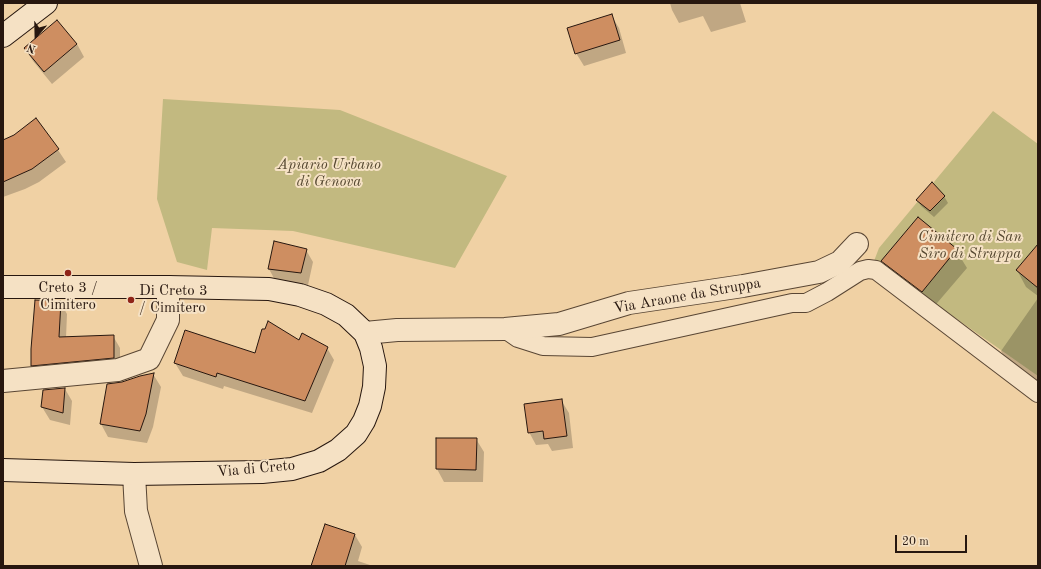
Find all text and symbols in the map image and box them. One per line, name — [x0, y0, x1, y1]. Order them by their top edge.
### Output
north arrow — [16, 16, 56, 56]
text: N — [26, 41, 38, 54]
park label: Apiario Urbano di Genova — [277, 156, 381, 191]
park label: Cimitero di San Siro di Struppa — [918, 228, 1022, 263]
marker: Creto 3 / Cimitero — [63, 268, 73, 278]
street label: Via Araone da Struppa — [612, 274, 762, 318]
place label: Creto 3 / Cimitero — [38, 279, 98, 314]
place label: Di Creto 3 / Cimitero — [139, 282, 208, 317]
marker: Di Creto 3 / Cimitero — [126, 295, 136, 305]
street label: Via di Creto — [216, 457, 296, 481]
scale bar — [897, 527, 969, 553]
text: 20 m — [902, 536, 929, 548]

